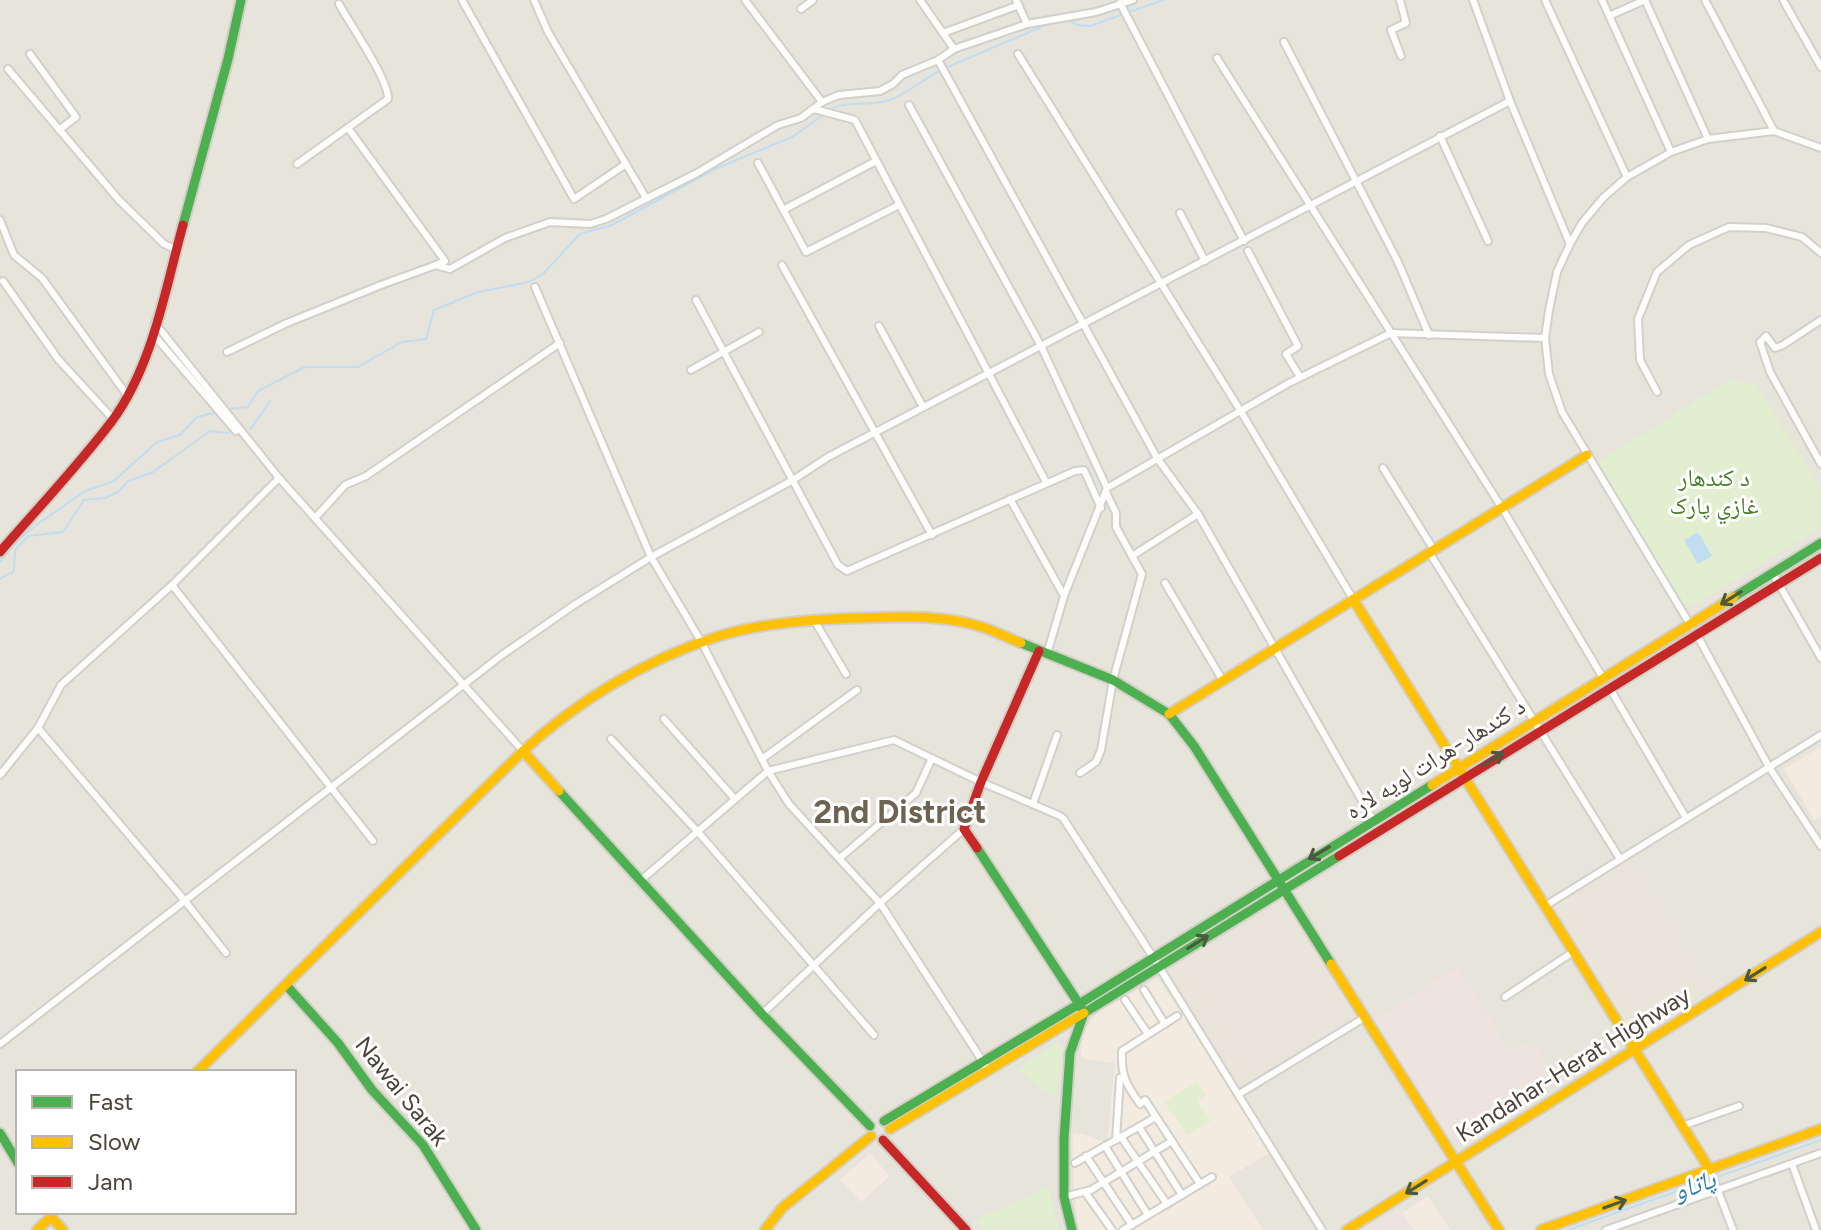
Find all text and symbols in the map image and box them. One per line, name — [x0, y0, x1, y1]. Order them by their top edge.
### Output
park label: د کندهار غازي پارک — [1669, 463, 1759, 525]
one-way arrow — [1720, 591, 1743, 607]
street label: د کندهار-هرات لويه لاره — [1340, 691, 1530, 825]
one-way arrow — [1481, 751, 1504, 767]
district label: 2nd District — [814, 793, 986, 831]
one-way arrow — [1308, 846, 1331, 862]
one-way arrow — [1186, 933, 1209, 949]
one-way arrow — [1744, 966, 1767, 982]
street label: Kandahar-Herat Highway — [1451, 980, 1696, 1148]
street label: Nawai Sarak — [349, 1031, 455, 1152]
legend — [16, 1070, 296, 1214]
text: Fast — [88, 1087, 133, 1116]
text: Slow — [88, 1127, 141, 1156]
water label: پاتاو — [1667, 1162, 1721, 1208]
text: Jam — [88, 1167, 133, 1196]
one-way arrow — [1406, 1178, 1428, 1195]
one-way arrow — [1602, 1195, 1627, 1210]

